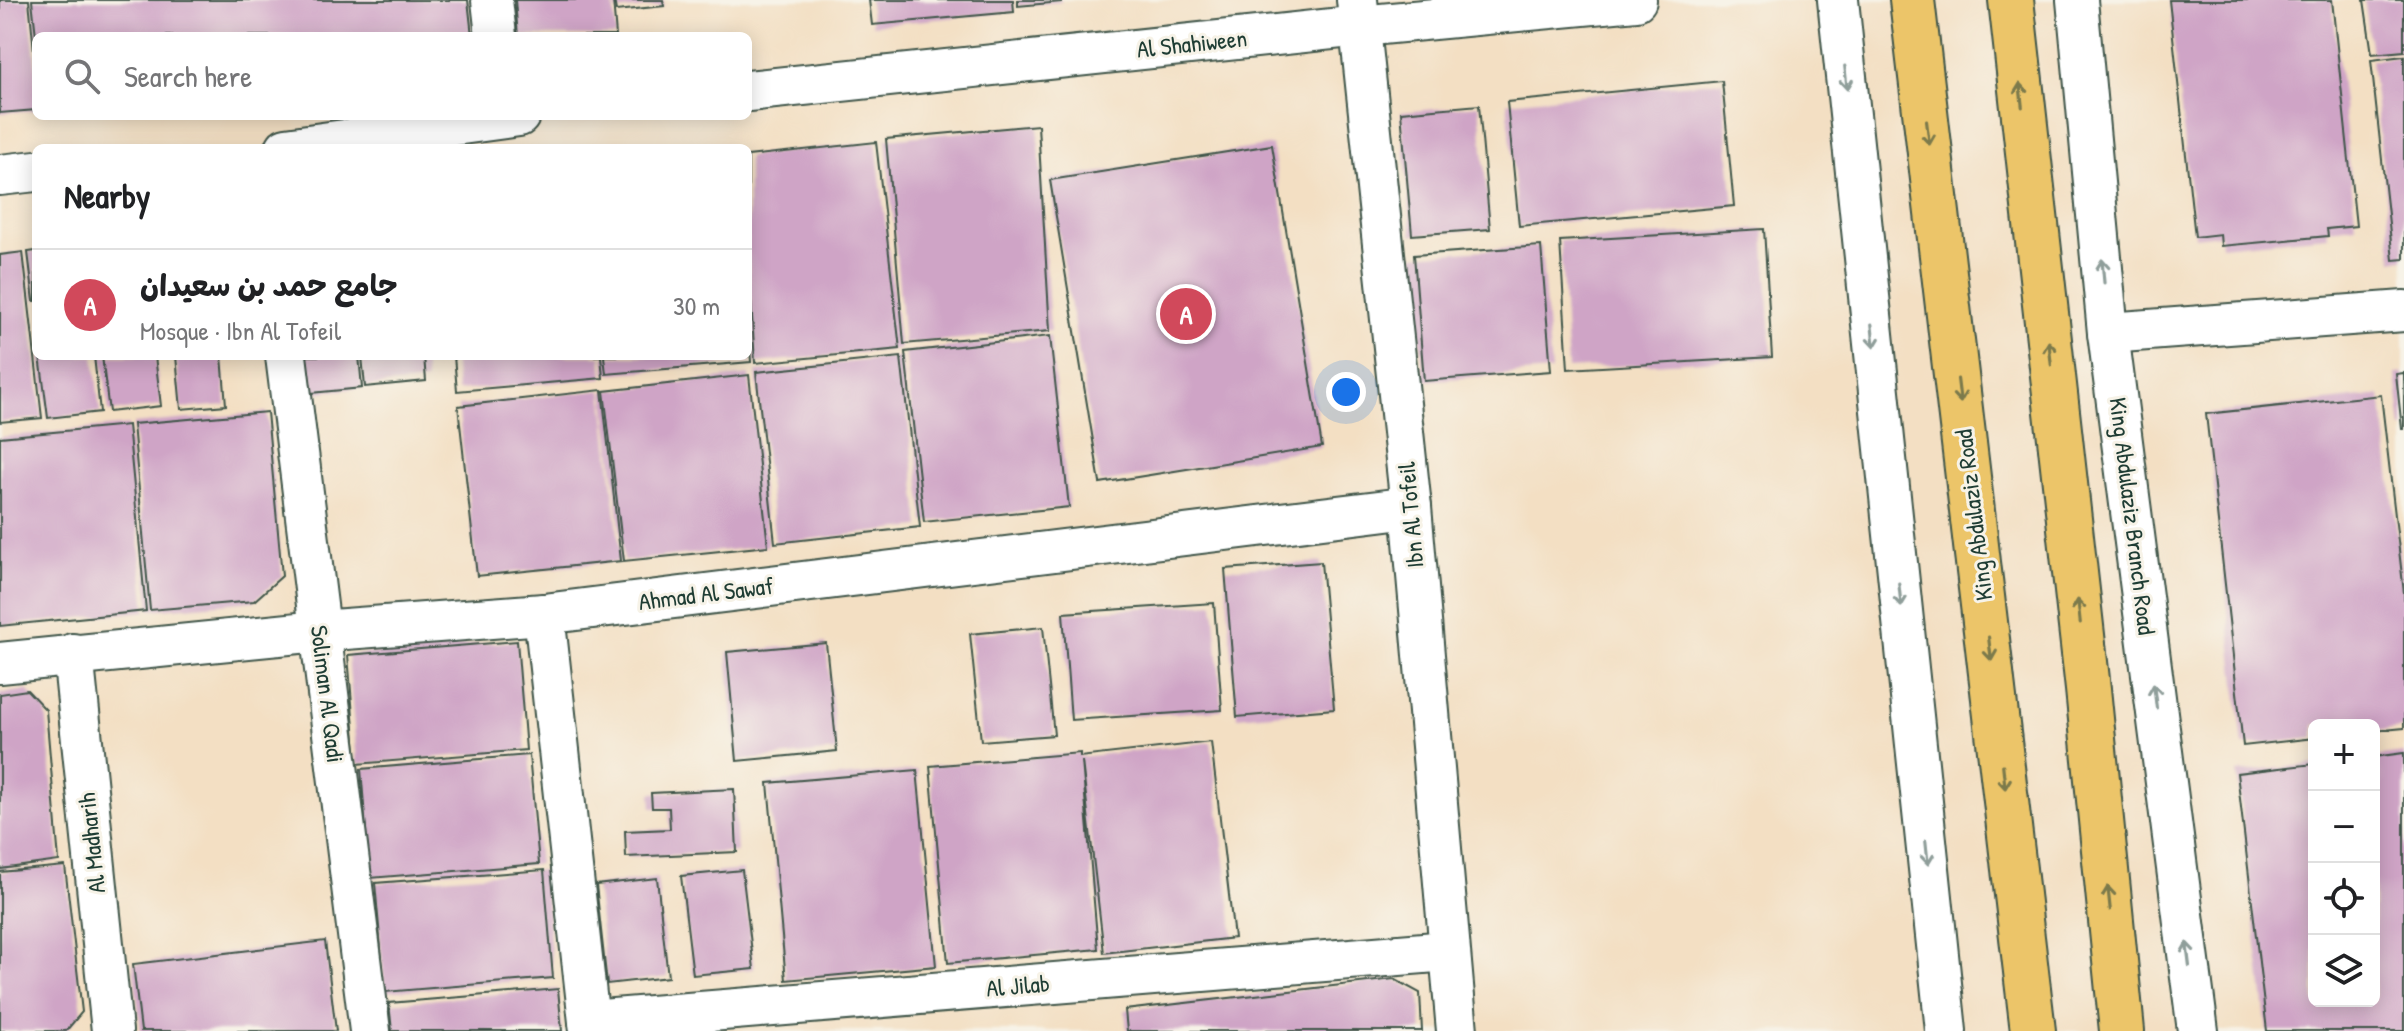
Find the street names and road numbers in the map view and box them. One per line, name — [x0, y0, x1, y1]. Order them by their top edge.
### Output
street label: Al Shahiween — [1135, 21, 1249, 65]
street label: King Abdulaziz Branch Road — [2103, 395, 2163, 636]
street label: King Abdulaziz Road — [1947, 428, 1999, 602]
street label: Ibn Al Tofeil — [1389, 460, 1431, 569]
street label: Ahmad Al Sawaf — [637, 569, 775, 617]
street label: Soliman Al Qadi — [304, 623, 352, 764]
street label: Al Madharih — [70, 791, 112, 895]
street label: Al Jilab — [985, 966, 1051, 1004]

